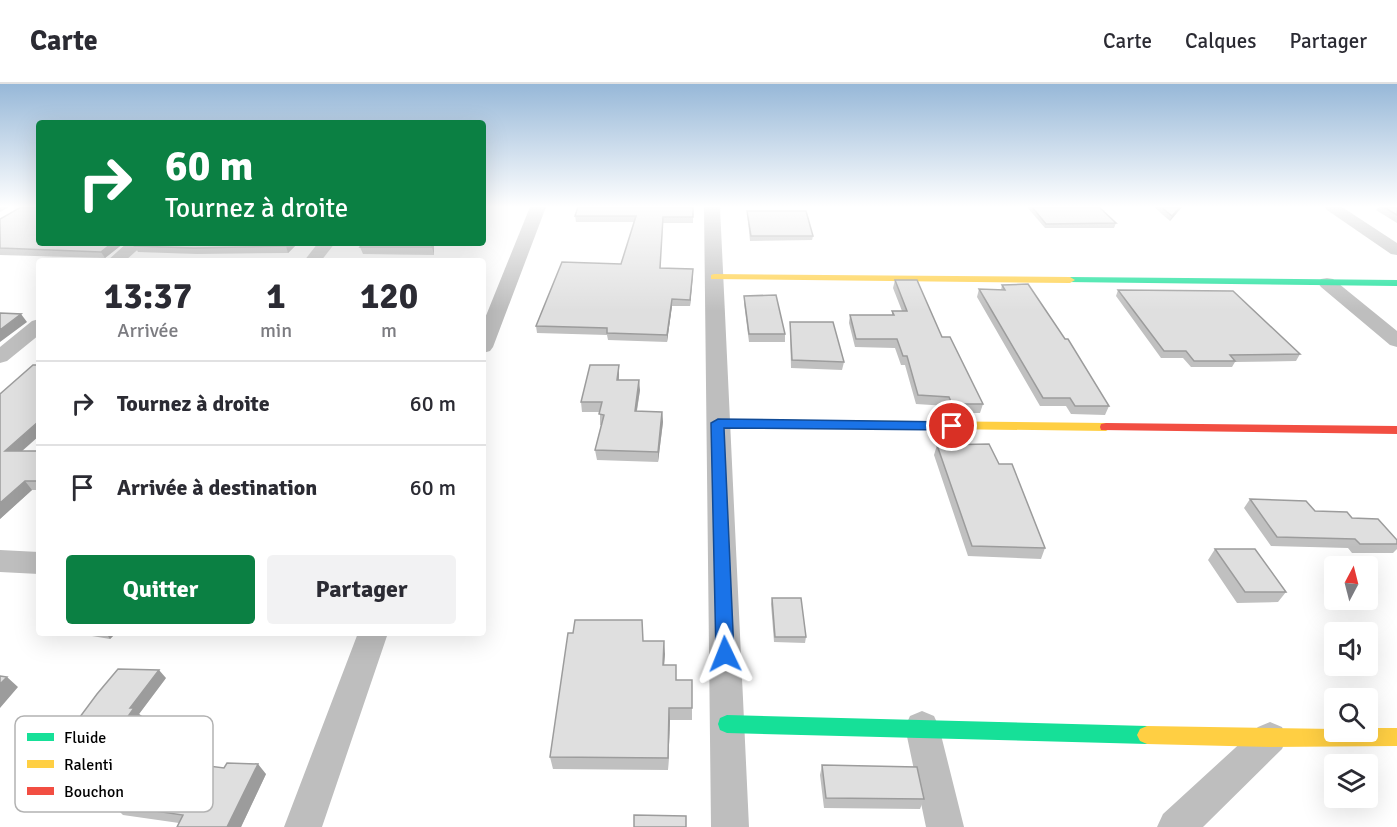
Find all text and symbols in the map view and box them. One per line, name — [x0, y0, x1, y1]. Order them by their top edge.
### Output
text: Carte — [30, 24, 98, 58]
text: Carte — [1103, 28, 1152, 54]
text: Calques — [1185, 28, 1256, 54]
text: Partager — [1289, 28, 1367, 54]
text: 60 m — [165, 141, 254, 192]
icon: right — [66, 144, 144, 222]
text: Tournez à droite — [165, 192, 348, 225]
text: 13:37 — [104, 274, 192, 319]
text: 1 — [266, 274, 286, 319]
text: 120 — [360, 274, 418, 319]
text: Arrivée — [117, 318, 179, 343]
text: min — [260, 318, 292, 343]
text: m — [381, 318, 397, 343]
icon: right — [66, 387, 99, 420]
text: Tournez à droite — [117, 390, 270, 417]
text: 60 m — [410, 390, 456, 417]
pin — [926, 400, 977, 451]
icon: arrive — [935, 409, 968, 442]
icon: arrive — [66, 471, 99, 504]
text: Arrivée à destination — [117, 474, 317, 501]
text: 60 m — [410, 474, 456, 501]
button: Quitter — [66, 555, 255, 624]
button: Partager — [267, 555, 456, 624]
north arrow — [1324, 556, 1378, 610]
map controls — [1324, 556, 1378, 808]
position arrow — [693, 622, 757, 686]
button: sound — [1324, 622, 1378, 676]
button: search — [1324, 688, 1378, 742]
legend — [15, 716, 213, 812]
text: Fluide — [64, 728, 106, 748]
button: layers — [1324, 754, 1378, 808]
text: Ralenti — [64, 755, 113, 775]
text: Bouchon — [64, 782, 124, 802]

